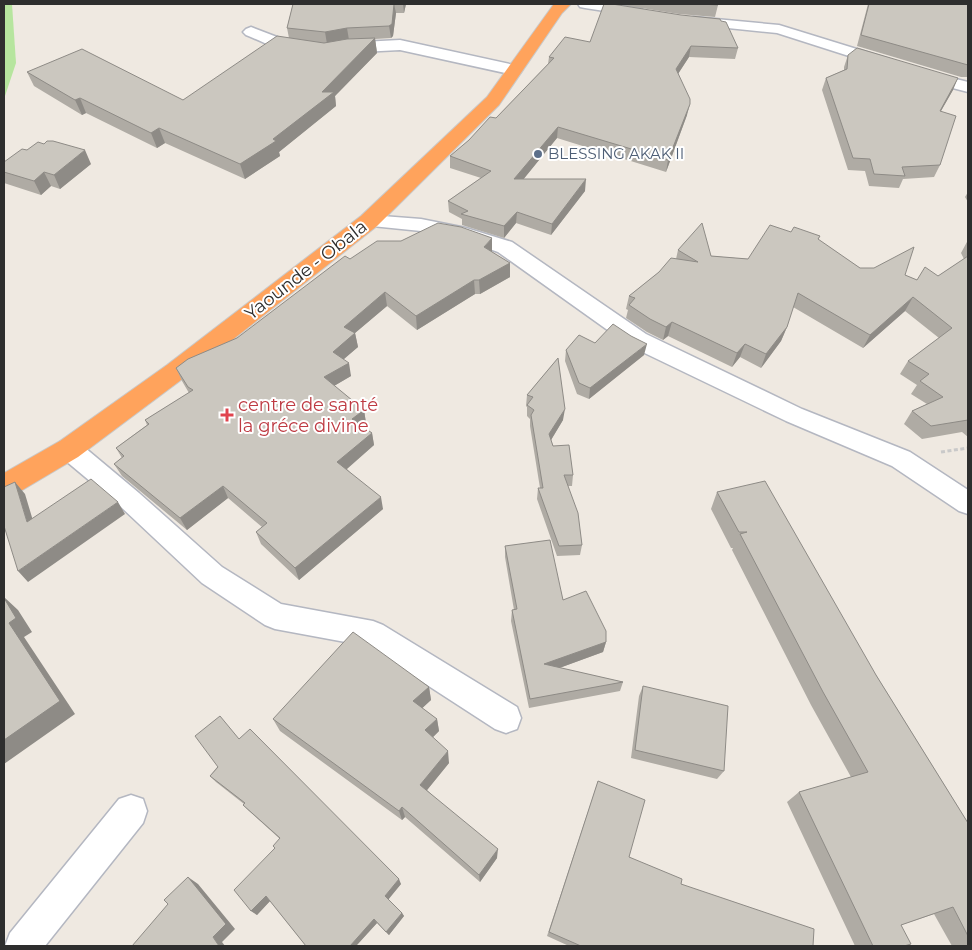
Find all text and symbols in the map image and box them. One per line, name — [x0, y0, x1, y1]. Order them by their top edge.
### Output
place label: BLESSING AKAK II — [548, 144, 684, 163]
marker: BLESSING AKAK II — [532, 148, 544, 160]
street label: Yaounde - Obala — [240, 215, 372, 325]
place label: centre de santé la gréce divine — [238, 394, 378, 437]
marker: centre de santé la gréce divine — [220, 408, 234, 422]

